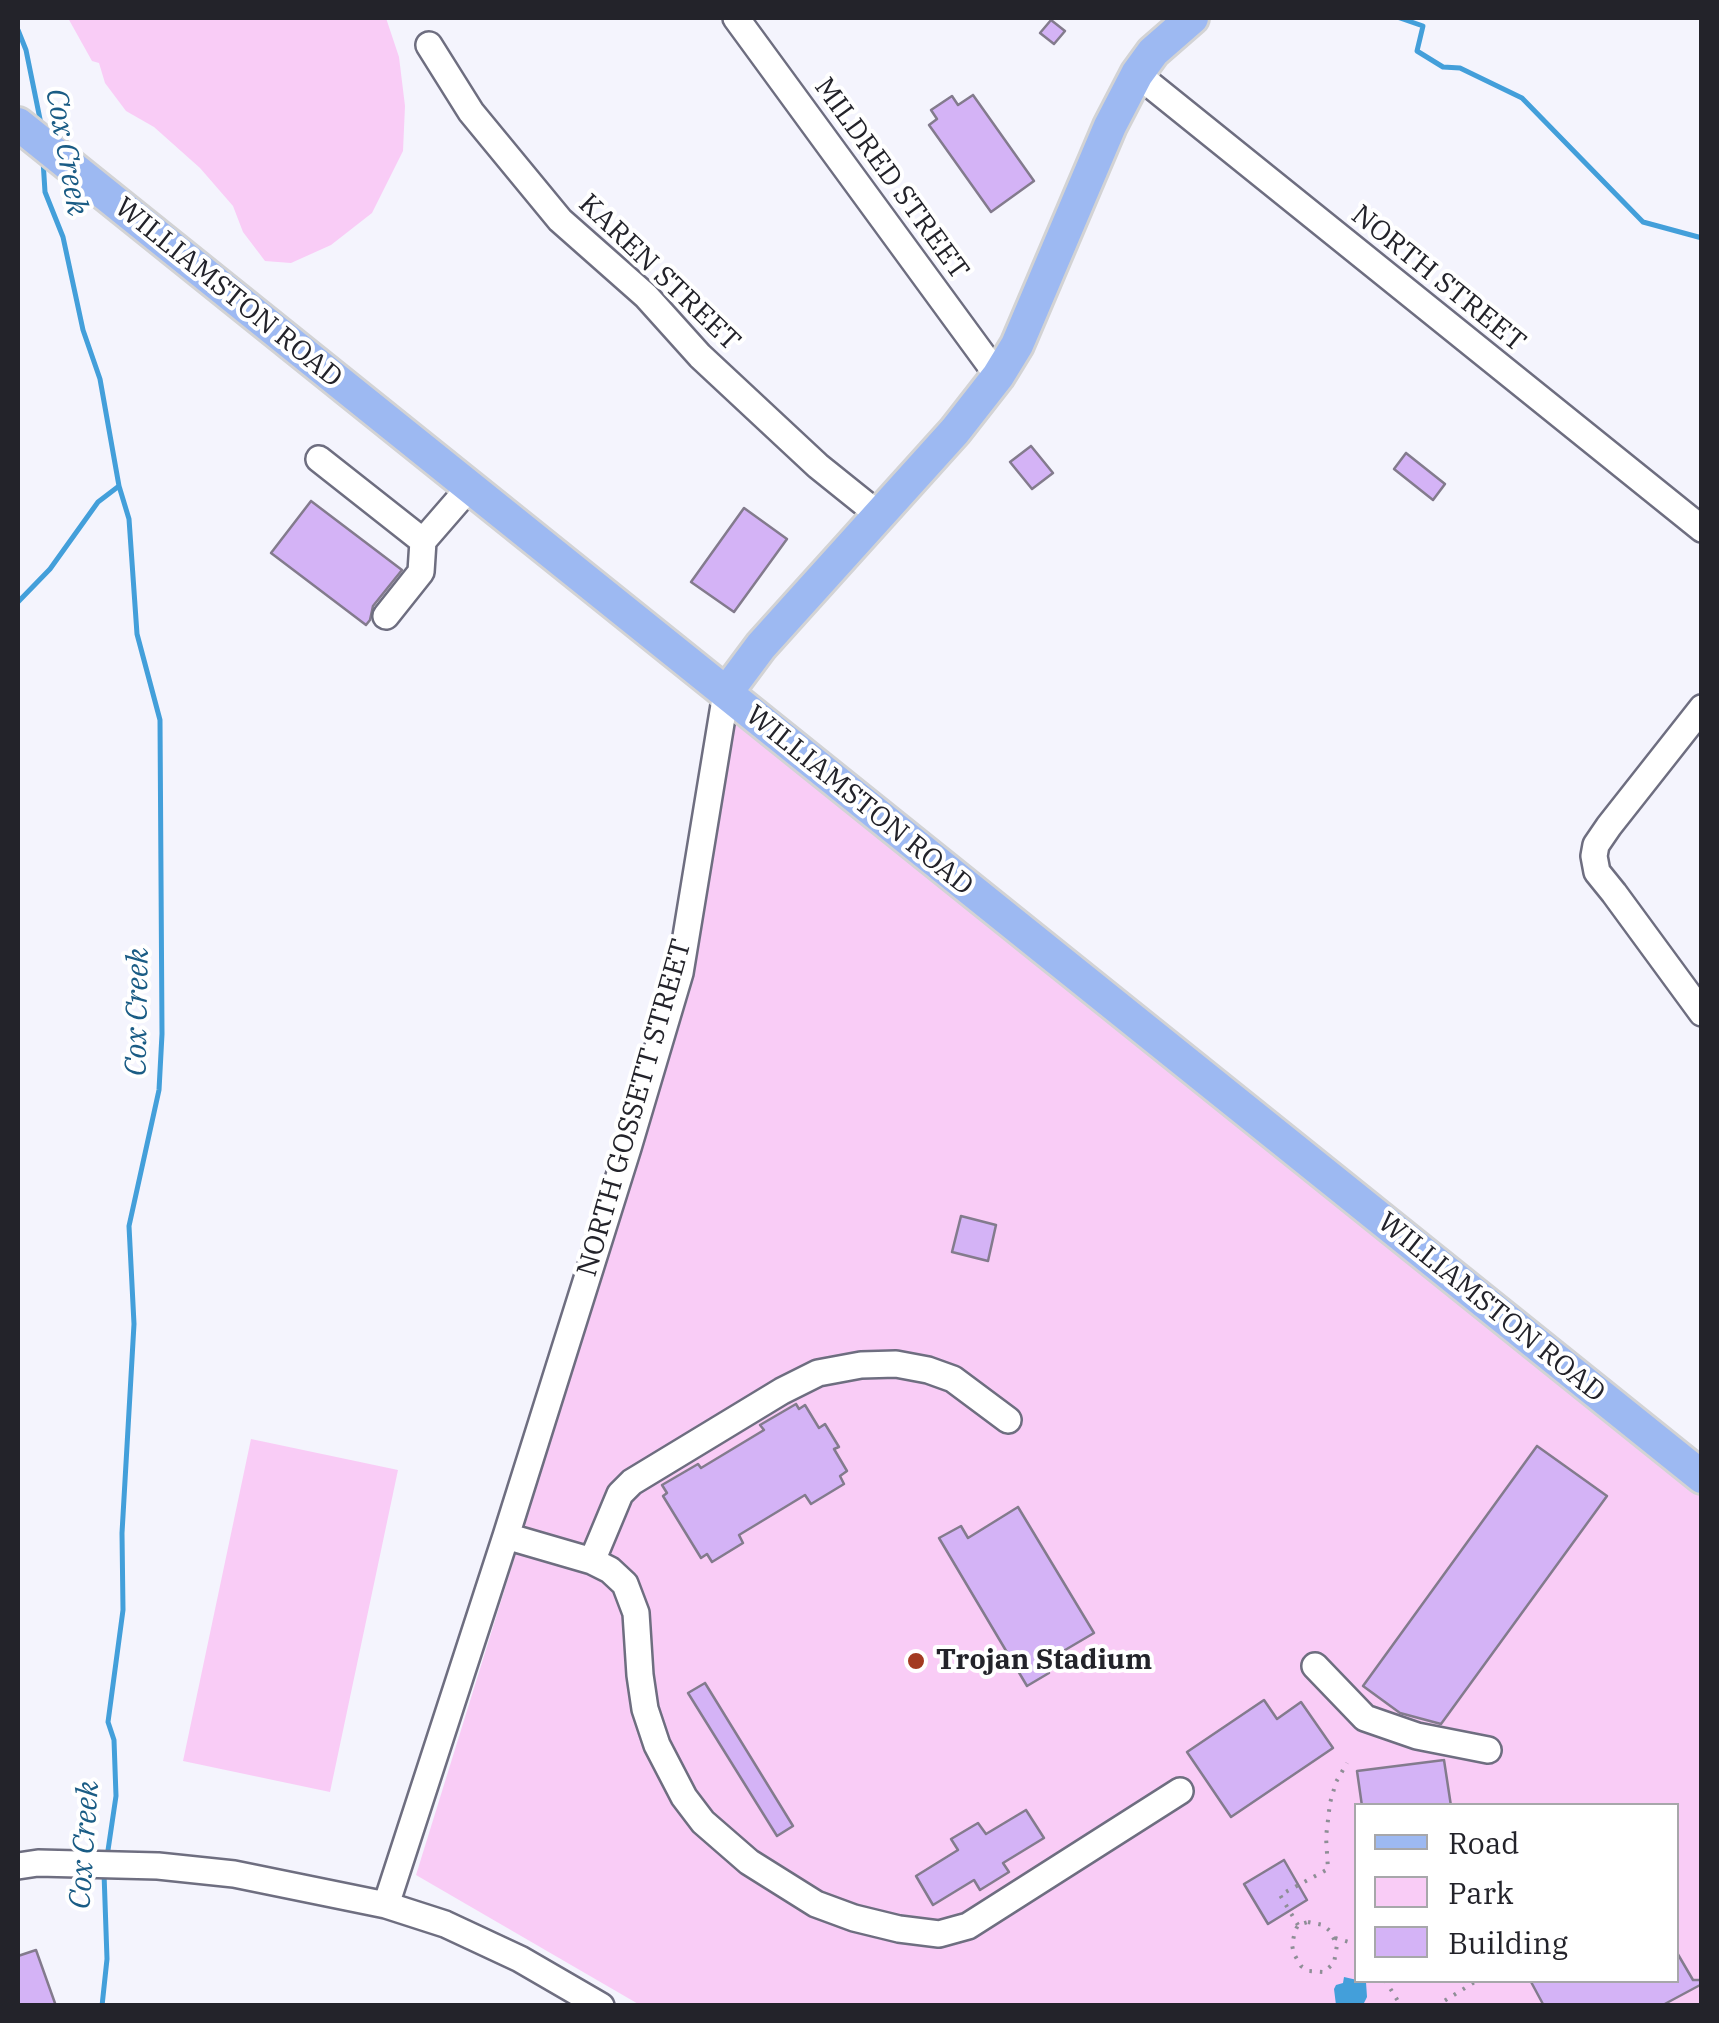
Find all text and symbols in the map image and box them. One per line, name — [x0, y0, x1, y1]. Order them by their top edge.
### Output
street label: MILDRED STREET — [807, 72, 975, 286]
water label: Cox Creek — [37, 86, 95, 218]
street label: KAREN STREET — [571, 187, 747, 359]
street label: WILLIAMSTON ROAD — [108, 191, 348, 395]
street label: NORTH STREET — [1344, 199, 1532, 359]
street label: WILLIAMSTON ROAD — [739, 699, 979, 903]
street label: NORTH GOSSETT STREET — [571, 935, 699, 1281]
water label: Cox Creek — [119, 948, 157, 1076]
street label: WILLIAMSTON ROAD — [1371, 1206, 1611, 1410]
place label: Trojan Stadium — [936, 1644, 1152, 1678]
marker: Trojan Stadium — [905, 1650, 927, 1672]
water label: Cox Creek — [63, 1780, 107, 1910]
legend — [1354, 1803, 1679, 1983]
text: Road — [1448, 1823, 1520, 1862]
text: Park — [1448, 1873, 1514, 1912]
text: Building — [1448, 1923, 1568, 1962]

